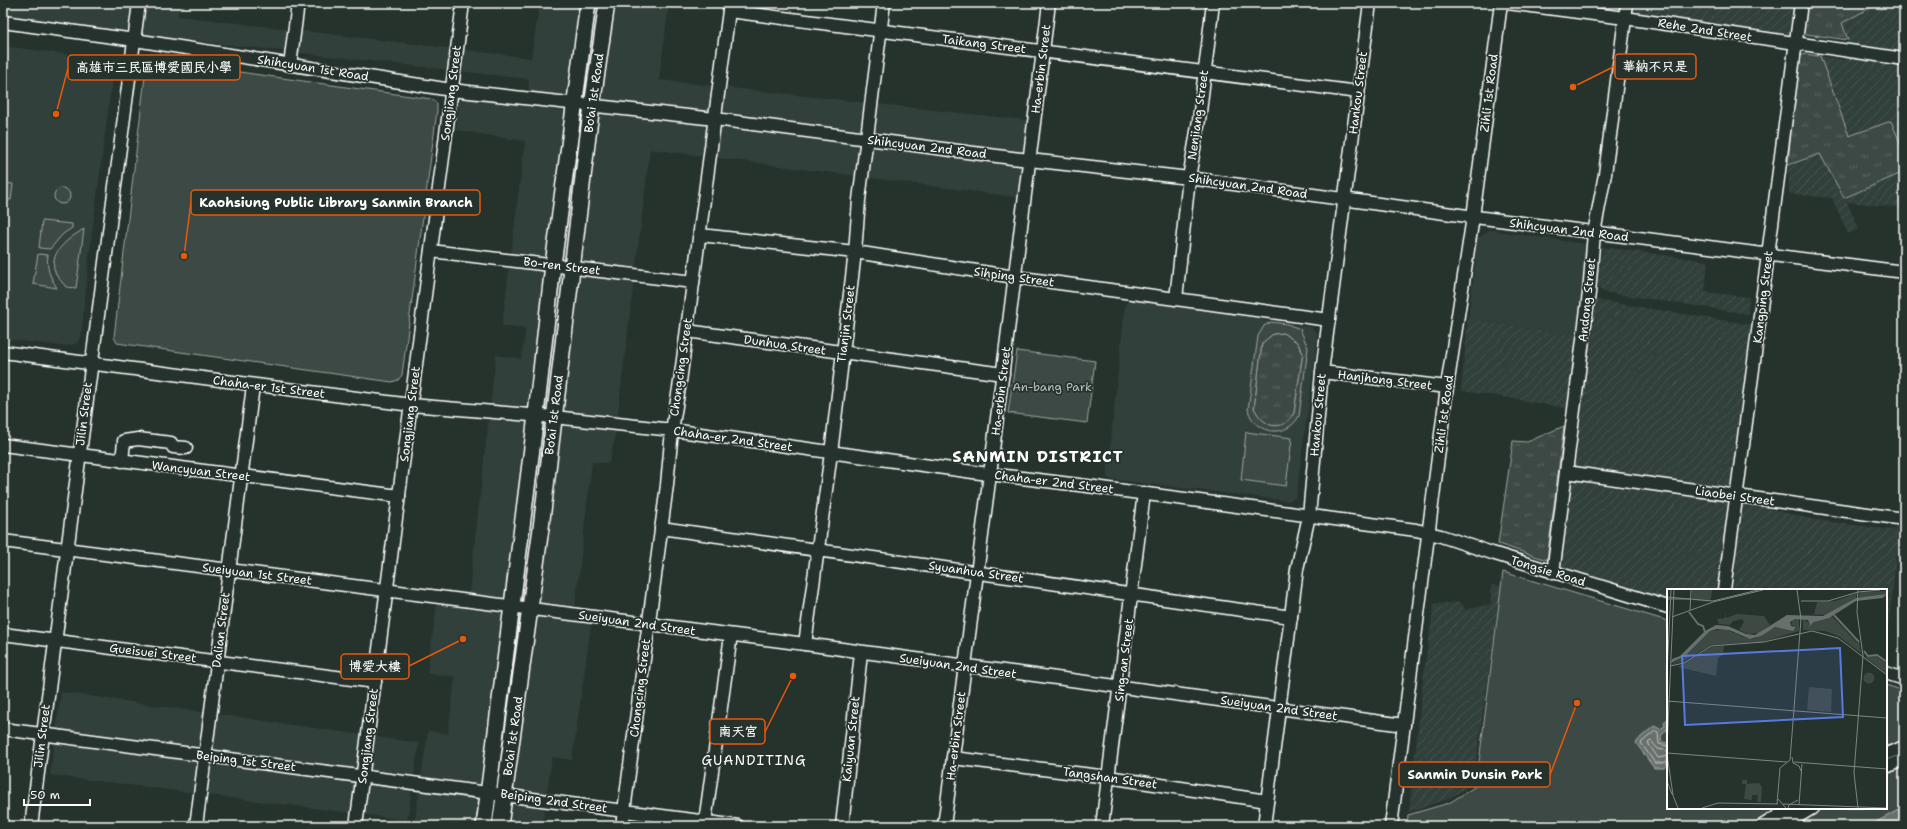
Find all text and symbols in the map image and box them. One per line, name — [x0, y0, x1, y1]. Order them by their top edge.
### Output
street label: Rehe 2nd Street — [1657, 15, 1753, 45]
street label: Ha-erbin Street — [1028, 24, 1054, 114]
street label: Taikang Street — [941, 31, 1027, 57]
street label: Songjiang Street — [437, 44, 465, 142]
street label: Shihcyuan 1st Road — [256, 51, 370, 85]
street label: Hankou Street — [1345, 51, 1371, 135]
street label: Bo'ai 1st Road — [581, 52, 608, 134]
street label: Zihli 1st Road — [1476, 53, 1502, 133]
callout: 華納不只是 — [1615, 54, 1696, 79]
callout: 高雄市三民區博愛國民小學 — [68, 55, 240, 80]
text: 華納不只是 — [1622, 58, 1688, 75]
text: 高雄市三民區博愛國民小學 — [76, 59, 232, 76]
street label: Nenjiang Street — [1184, 69, 1212, 161]
street label: Shihcyuan 2nd Road — [867, 132, 988, 162]
street label: Shihcyuan 2nd Road — [1188, 170, 1309, 202]
callout: Kaohsiung Public Library Sanmin Branch — [191, 190, 480, 215]
text: Kaohsiung Public Library Sanmin Branch — [199, 194, 473, 211]
street label: Shihcyuan 2nd Road — [1509, 215, 1630, 245]
street label: Kangping Street — [1749, 250, 1777, 344]
street label: Bo-ren Street — [523, 253, 601, 279]
street label: Andong Street — [1575, 257, 1599, 343]
street label: Sihping Street — [973, 263, 1055, 291]
street label: Tianjin Street — [833, 284, 859, 364]
street label: Chongcing Street — [666, 317, 696, 417]
street label: Dunhua Street — [743, 331, 827, 359]
street label: Ha-erbin Street — [988, 346, 1014, 436]
street label: Songjiang Street — [396, 365, 424, 463]
street label: Hanjhong Street — [1337, 366, 1433, 394]
street label: Chaha-er 1st Street — [212, 372, 326, 402]
street label: Hankou Street — [1306, 373, 1330, 457]
street label: Bo'ai 1st Road — [541, 374, 567, 456]
street label: Zihli 1st Road — [1431, 374, 1457, 454]
park label: An-bang Park — [1012, 379, 1092, 395]
street label: Jilin Street — [72, 381, 96, 447]
street label: Chaha-er 2nd Street — [672, 423, 794, 455]
district label: SANMIN DISTRICT — [952, 446, 1124, 467]
street label: Wancyuan Street — [151, 457, 251, 485]
street label: Chaha-er 2nd Street — [993, 467, 1115, 497]
street label: Liaobei Street — [1694, 482, 1776, 510]
street label: Tongsie Road — [1509, 552, 1588, 590]
street label: Syuanhua Street — [927, 557, 1025, 587]
street label: Sueiyuan 1st Street — [201, 559, 313, 589]
inset map — [1667, 589, 1887, 809]
street label: Dalian Street — [208, 591, 234, 669]
street label: Sueiyuan 2nd Street — [577, 607, 697, 639]
street label: Sing-an Street — [1111, 618, 1137, 702]
street label: Chongcing Street — [626, 638, 654, 738]
street label: Gueisuei Street — [109, 640, 197, 666]
street label: Sueiyuan 2nd Street — [898, 650, 1018, 682]
callout: 博愛大樓 — [341, 654, 409, 679]
text: 博愛大樓 — [349, 658, 401, 675]
street label: Songjiang Street — [354, 687, 382, 785]
street label: Ha-erbin Street — [943, 691, 969, 781]
street label: Sueiyuan 2nd Street — [1219, 692, 1339, 724]
street label: Bo'ai 1st Road — [500, 695, 527, 777]
street label: Kaiyuan Street — [839, 695, 863, 783]
street label: Jilin Street — [30, 703, 54, 769]
callout: 南天宮 — [710, 719, 765, 744]
text: 南天宮 — [718, 723, 758, 740]
street label: Beiping 1st Street — [195, 747, 297, 775]
district label: GUANDITING — [701, 751, 807, 769]
callout: Sanmin Dunsin Park — [1399, 762, 1550, 787]
street label: Tangshan Street — [1062, 763, 1158, 793]
text: Sanmin Dunsin Park — [1408, 766, 1542, 783]
scale bar — [24, 781, 90, 807]
street label: Beiping 2nd Street — [500, 786, 608, 816]
text: 50 m — [30, 787, 60, 803]

